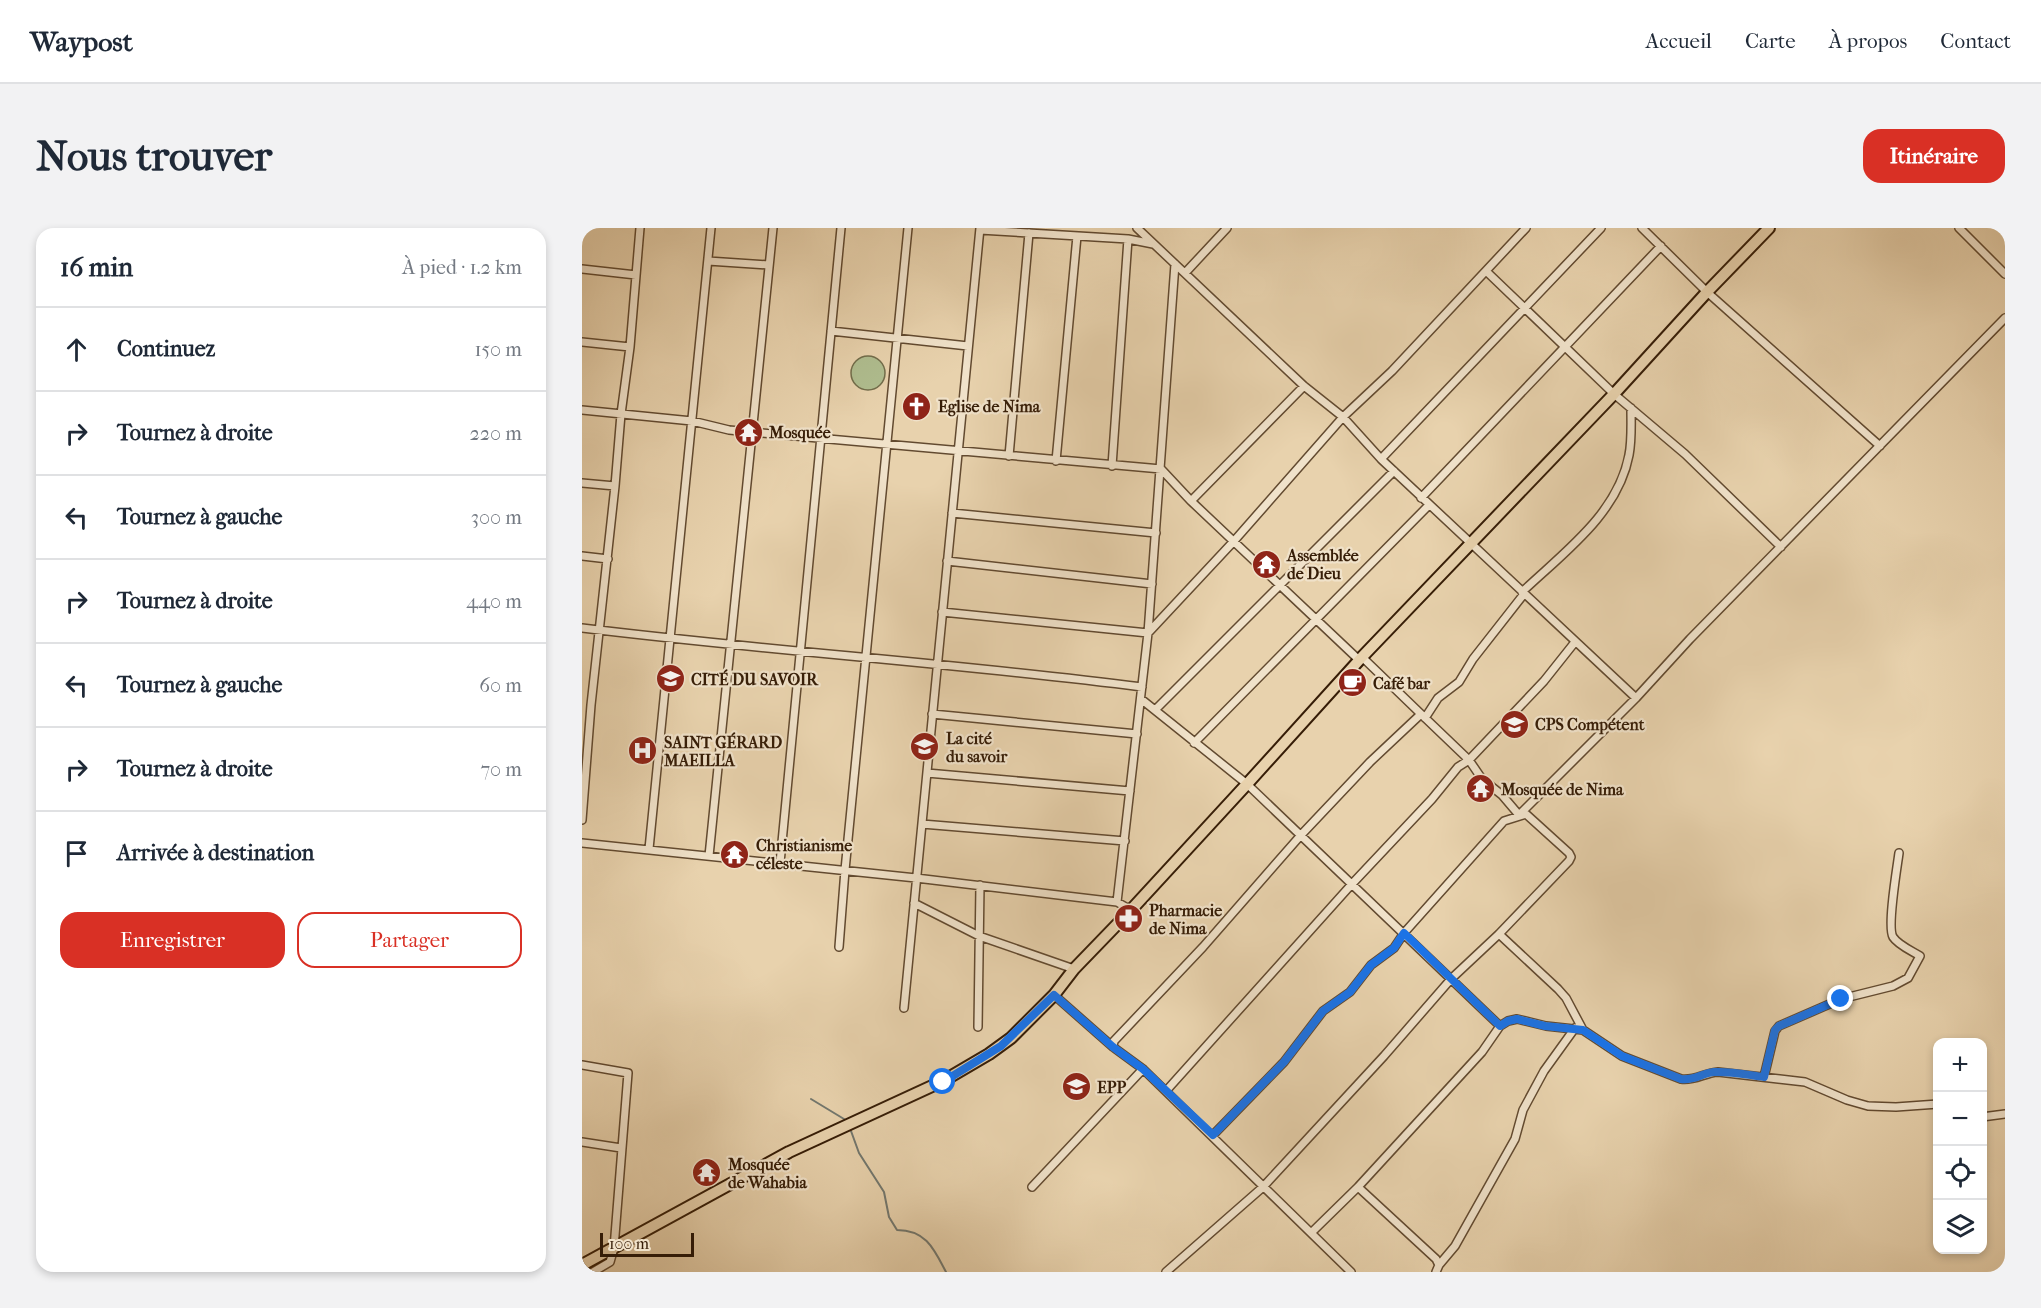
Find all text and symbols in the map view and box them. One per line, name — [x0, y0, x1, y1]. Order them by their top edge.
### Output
text: Waypost — [30, 25, 133, 58]
text: Accueil — [1646, 29, 1712, 53]
text: Carte — [1745, 29, 1796, 53]
text: À propos — [1829, 29, 1907, 53]
text: Contact — [1940, 29, 2011, 53]
button: Itinéraire — [1863, 129, 2005, 183]
text: Nous trouver — [36, 132, 272, 181]
text: 16 min — [60, 252, 133, 283]
text: À pied · 1.2 km — [402, 256, 522, 279]
icon: ahead — [60, 333, 93, 366]
text: Continuez — [117, 336, 215, 362]
text: 150 m — [474, 338, 522, 361]
church icon: Eglise de Nima — [901, 390, 933, 422]
place label: Eglise de Nima — [938, 397, 1041, 417]
temple icon: Mosquée — [732, 416, 764, 448]
icon: right — [60, 417, 93, 450]
text: Tournez à droite — [117, 420, 273, 446]
text: 220 m — [469, 422, 522, 445]
place label: Mosquée — [768, 423, 831, 443]
icon: left — [60, 501, 93, 534]
text: Tournez à gauche — [117, 504, 282, 530]
text: 300 m — [471, 506, 522, 529]
place label: Assemblée de Dieu — [1286, 546, 1359, 583]
temple icon: Assemblée de Dieu — [1250, 548, 1282, 580]
icon: right — [60, 585, 93, 618]
text: Tournez à droite — [117, 588, 273, 614]
text: 440 m — [466, 590, 522, 613]
school or university icon: CITÉ DU SAVOIR — [654, 663, 686, 695]
cafe icon: Café bar — [1336, 667, 1368, 699]
icon: left — [60, 669, 93, 702]
place label: CITÉ DU SAVOIR — [691, 669, 819, 689]
text: Tournez à gauche — [117, 672, 282, 698]
text: 60 m — [479, 674, 522, 697]
place label: Café bar — [1373, 674, 1431, 693]
school or university icon: CPS Compétent — [1498, 708, 1530, 740]
place label: CPS Compétent — [1535, 715, 1645, 735]
place label: La cité du savoir — [946, 729, 1009, 766]
school or university icon: La cité du savoir — [909, 731, 941, 763]
place label: SAINT GÉRARD MAEILLA — [663, 732, 782, 770]
hospital icon: SAINT GÉRARD MAEILLA — [627, 735, 659, 767]
icon: right — [60, 753, 93, 786]
text: Tournez à droite — [117, 756, 273, 782]
text: 70 m — [480, 758, 522, 781]
temple icon: Mosquée de Nima — [1464, 773, 1496, 805]
place label: Mosquée de Nima — [1500, 780, 1624, 800]
place label: Christianisme céleste — [756, 836, 852, 873]
icon: arrive — [60, 837, 93, 870]
temple icon: Christianisme céleste — [719, 838, 751, 870]
text: Arrivée à destination — [117, 840, 314, 866]
place label: Pharmacie de Nima — [1149, 901, 1222, 938]
pharmacy icon: Pharmacie de Nima — [1112, 903, 1144, 935]
button: Enregistrer — [60, 912, 285, 968]
button: Partager — [297, 912, 522, 968]
route end — [1827, 985, 1853, 1011]
map controls — [1933, 1038, 1987, 1254]
button: + — [1933, 1038, 1987, 1092]
route start — [929, 1068, 955, 1094]
school or university icon: EPP — [1060, 1071, 1092, 1103]
place label: EPP — [1097, 1078, 1126, 1097]
button: − — [1933, 1092, 1987, 1146]
button: locate — [1933, 1146, 1987, 1200]
place label: Mosquée de Wahabia — [727, 1155, 807, 1192]
temple icon: Mosquée de Wahabia — [691, 1157, 723, 1189]
button: layers — [1933, 1200, 1987, 1254]
scale bar — [600, 1230, 694, 1258]
text: 100 m — [609, 1234, 649, 1253]

